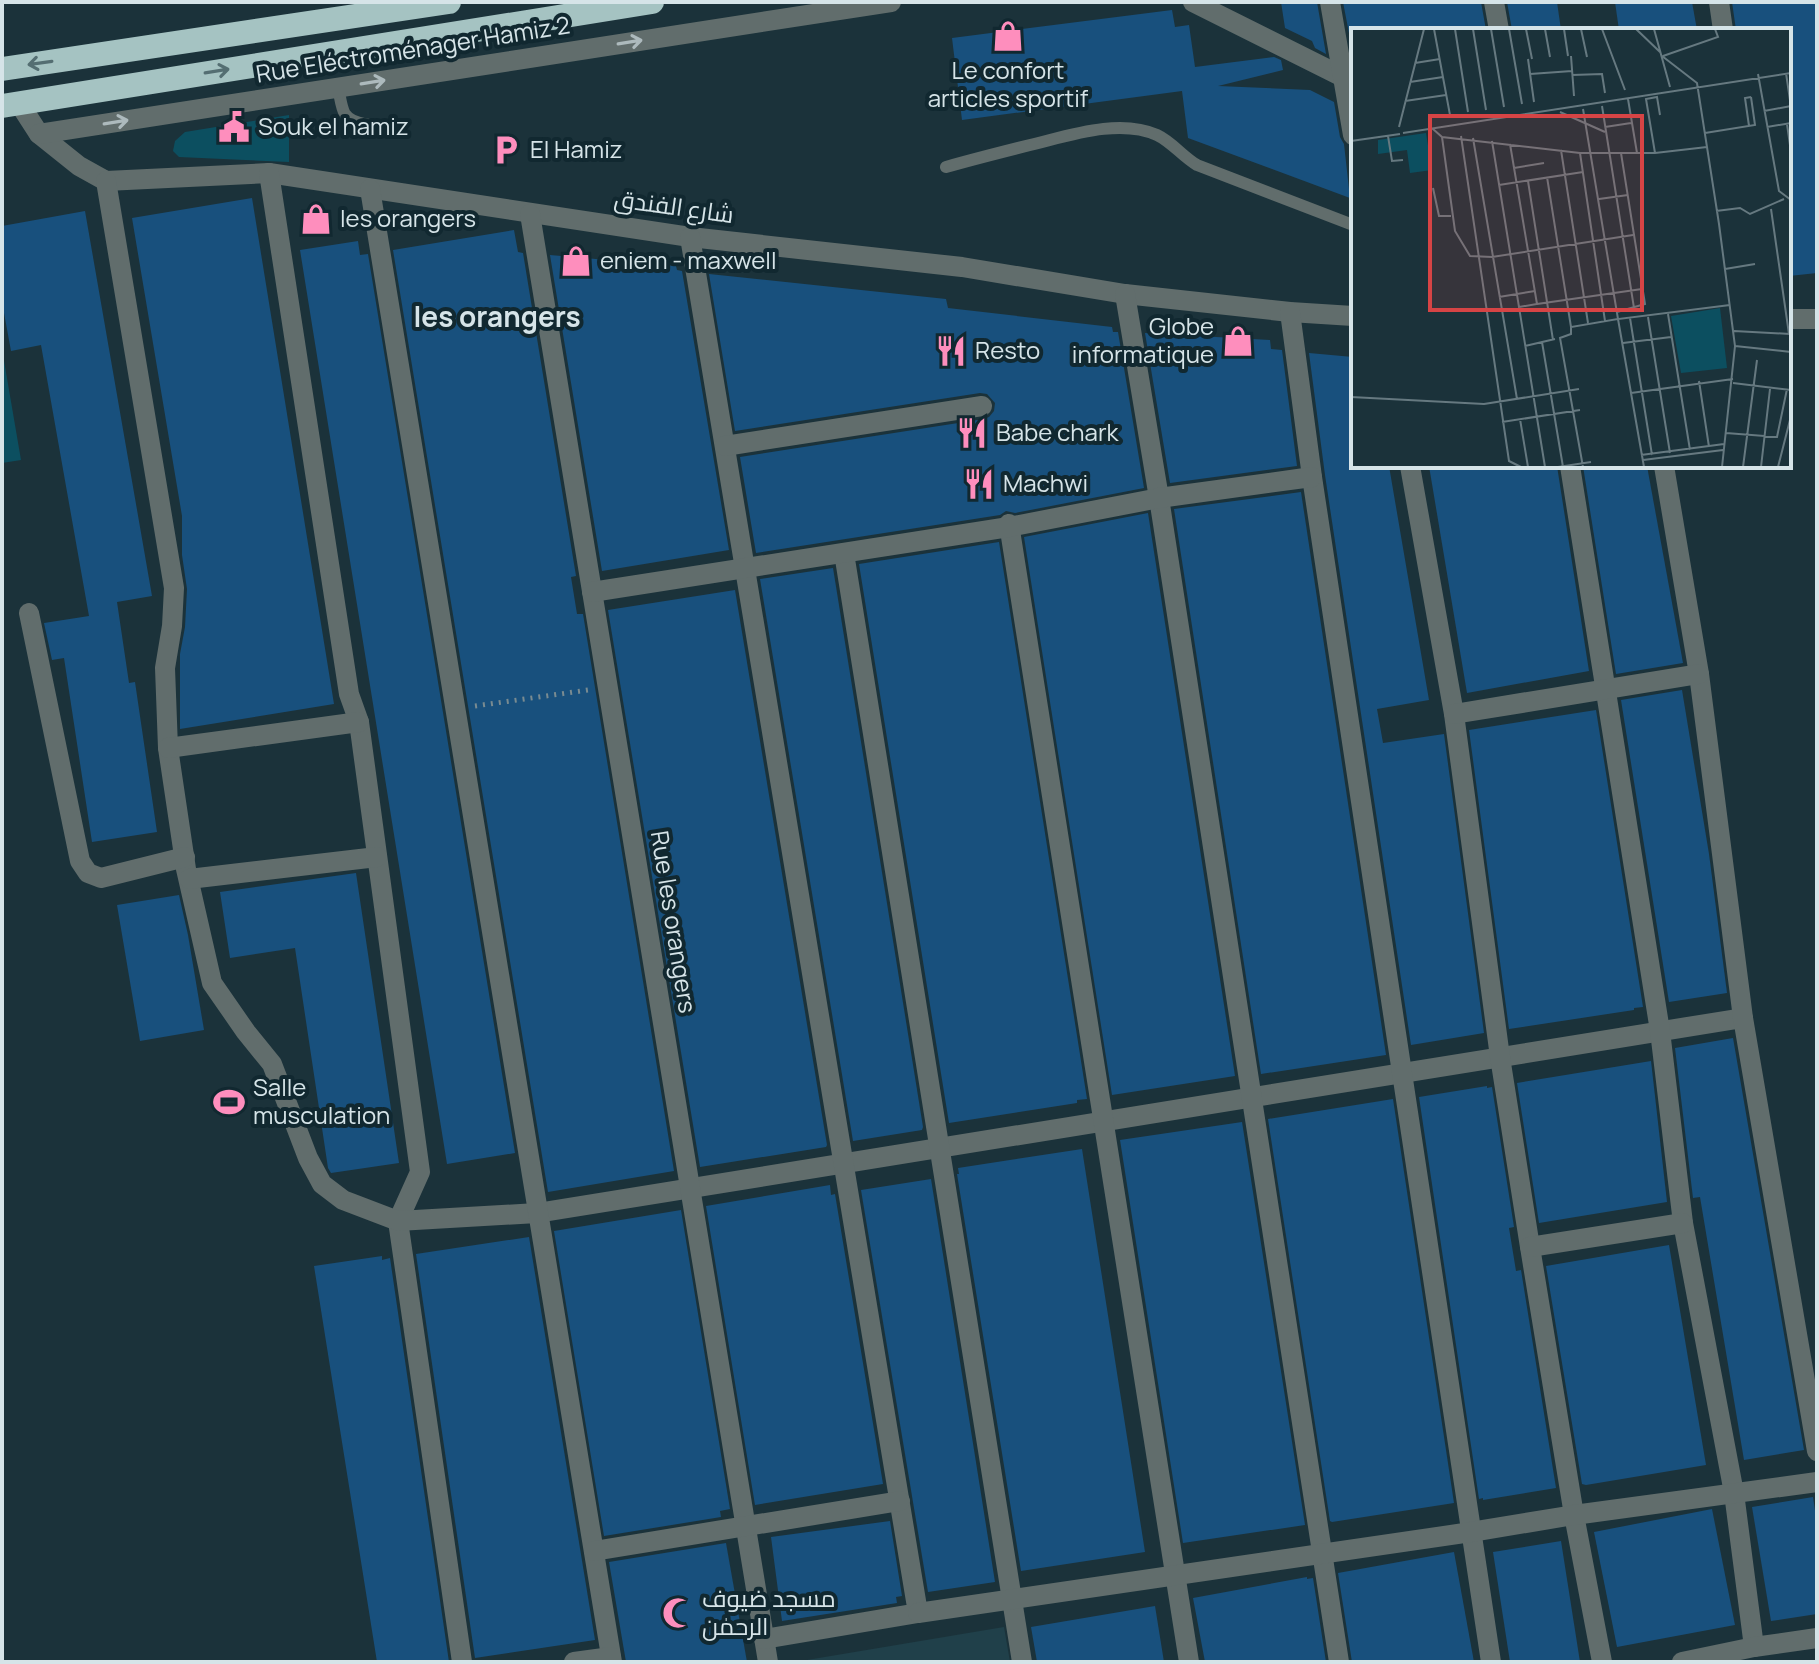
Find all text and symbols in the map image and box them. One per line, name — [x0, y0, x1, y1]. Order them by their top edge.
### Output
street label: Rue Eléctroménager Hamiz 2 — [254, 7, 572, 90]
shop icon: Le confort articles sportif — [991, 19, 1025, 53]
inset map — [1351, 28, 1791, 468]
one-way arrow — [617, 34, 642, 49]
place label: Le confort articles sportif — [928, 53, 1089, 114]
one-way arrow — [28, 56, 53, 71]
one-way arrow — [204, 63, 229, 78]
one-way arrow — [360, 74, 385, 89]
place label: Souk el hamiz — [258, 109, 409, 142]
public building icon: Souk el hamiz — [217, 110, 251, 144]
one-way arrow — [103, 114, 128, 129]
place label: El Hamiz — [530, 132, 623, 165]
parking icon: El Hamiz — [489, 133, 523, 167]
street label: شارع الفندق — [612, 181, 736, 231]
place label: les orangers — [340, 201, 476, 234]
shop icon: les orangers — [299, 202, 333, 236]
place label: eniem - maxwell — [600, 243, 777, 276]
shop icon: eniem - maxwell — [559, 244, 593, 278]
district label: les orangers — [413, 297, 581, 335]
place label: Globe informatique — [1072, 309, 1214, 370]
shop icon: Globe informatique — [1221, 324, 1255, 358]
place label: Resto — [975, 333, 1040, 366]
restaurant icon: Resto — [934, 334, 968, 368]
place label: Babe chark — [996, 415, 1120, 448]
restaurant icon: Babe chark — [955, 416, 989, 450]
place label: Machwi — [1003, 466, 1088, 499]
restaurant icon: Machwi — [962, 467, 996, 501]
street label: Rue les orangers — [644, 828, 705, 1015]
place label: Salle musculation — [253, 1070, 390, 1131]
sports icon: Salle musculation — [212, 1085, 246, 1119]
place label: مسجد ضيوف الرحمٰن — [702, 1581, 836, 1642]
mosque icon: مسجد ضيوف الرحمٰن — [661, 1596, 695, 1630]

